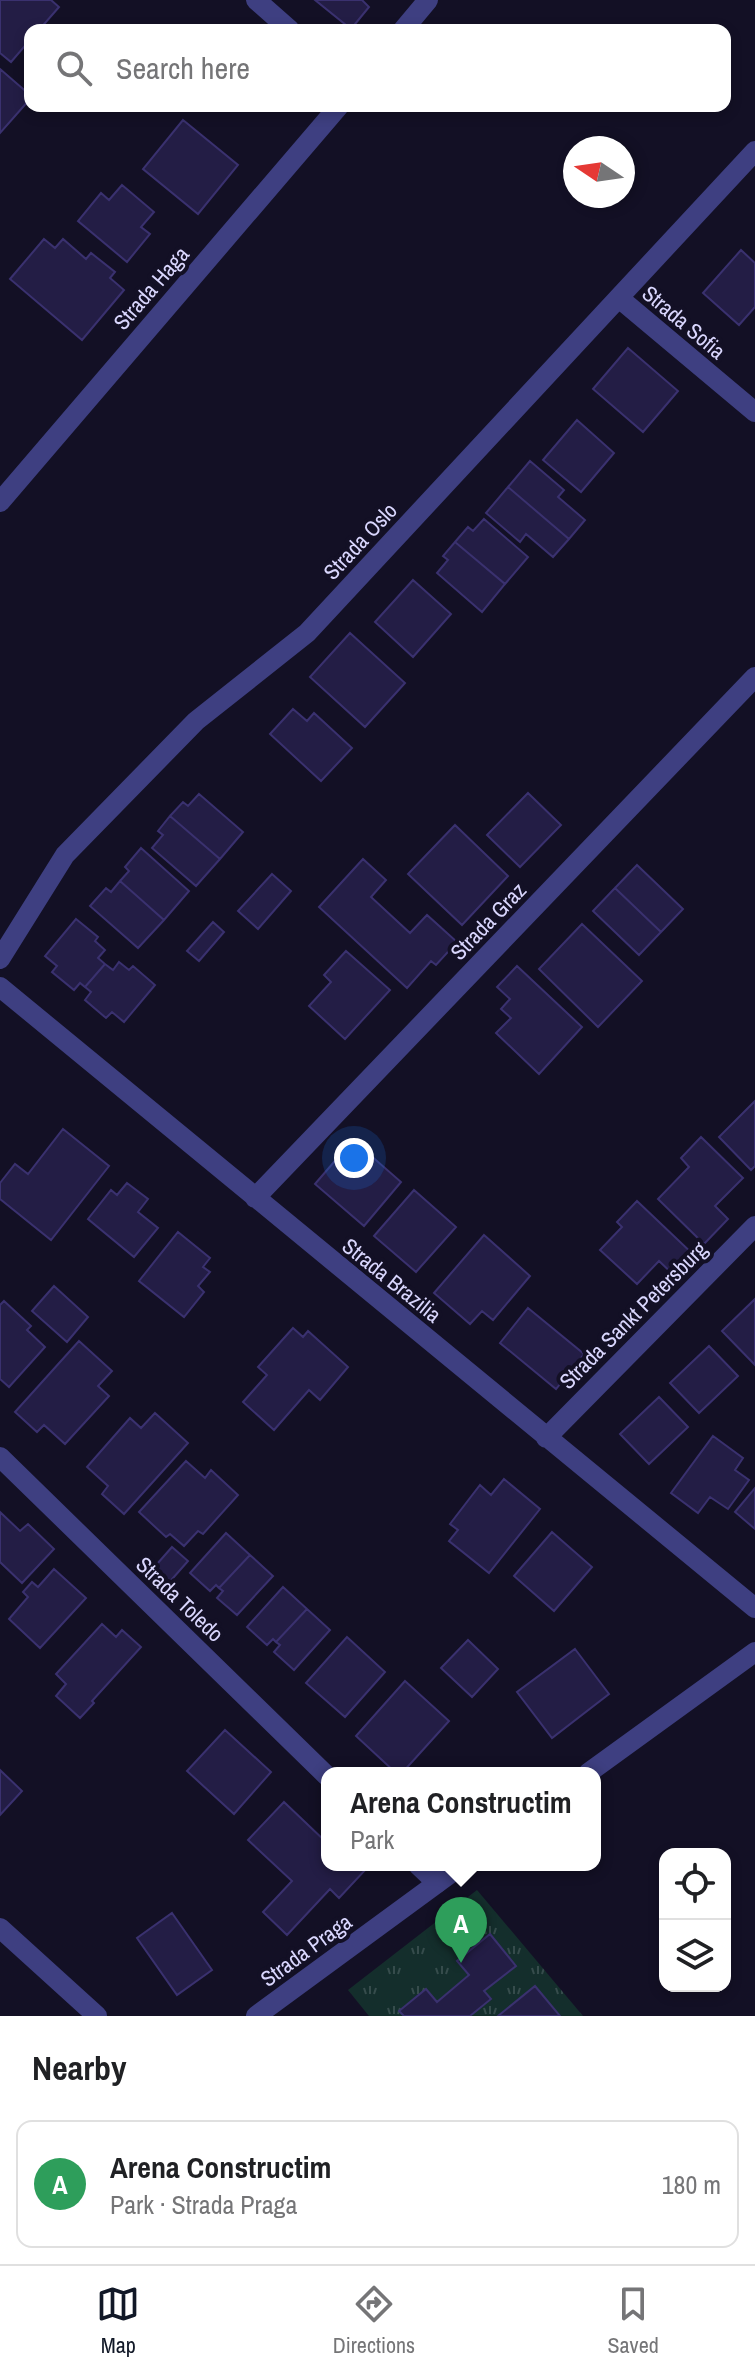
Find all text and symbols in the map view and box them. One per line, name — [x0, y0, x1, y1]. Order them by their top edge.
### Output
search box — [24, 24, 731, 112]
icon: search — [52, 46, 96, 90]
text: Search here — [116, 48, 250, 88]
north arrow — [563, 136, 635, 208]
street label: Strada Haga — [106, 240, 196, 336]
street label: Strada Sofia — [636, 278, 732, 366]
street label: Strada Oslo — [317, 496, 403, 586]
street label: Strada Graz — [443, 876, 533, 966]
your location — [334, 1138, 374, 1178]
street label: Strada Brazilia — [336, 1231, 448, 1329]
street label: Strada Sankt Petersburg — [553, 1235, 713, 1395]
street label: Strada Toledo — [130, 1550, 230, 1648]
popup — [321, 1767, 601, 1871]
text: Arena Constructim — [350, 1782, 572, 1822]
text: Park — [350, 1822, 394, 1857]
map controls — [659, 1848, 731, 1992]
button: locate — [659, 1848, 731, 1920]
pin: A — [435, 1897, 487, 1963]
street label: Strada Praga — [254, 1907, 358, 1993]
button: layers — [659, 1920, 731, 1992]
text: Nearby — [32, 2045, 127, 2091]
text: Arena Constructim — [110, 2147, 331, 2187]
text: A — [52, 2167, 68, 2202]
text: 180 m — [662, 2167, 721, 2202]
text: Park · Strada Praga — [110, 2187, 297, 2222]
tab: Map — [96, 2282, 140, 2360]
tab: Directions — [333, 2282, 415, 2360]
tab: Saved — [608, 2282, 659, 2360]

